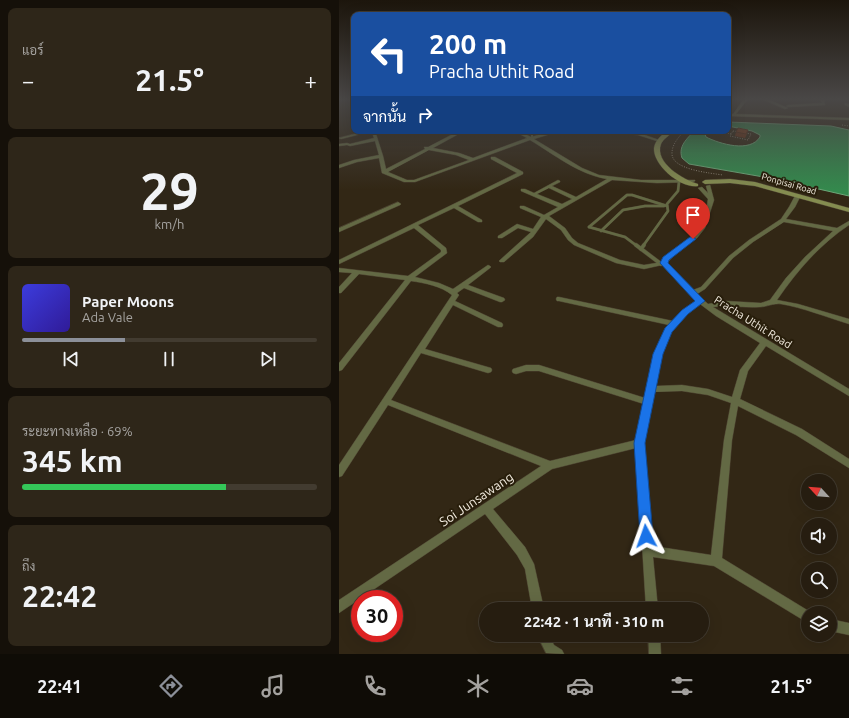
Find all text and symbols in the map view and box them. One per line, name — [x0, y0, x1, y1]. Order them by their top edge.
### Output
icon: left — [363, 28, 415, 80]
text: 200 m — [429, 28, 507, 59]
text: แอร์ — [22, 43, 43, 57]
text: Pracha Uthit Road — [429, 61, 575, 81]
text: 21.5° — [135, 63, 204, 97]
text: − — [22, 68, 34, 93]
text: + — [305, 68, 317, 93]
icon: right — [414, 104, 436, 126]
text: จากนั้น — [363, 108, 406, 125]
text: 29 — [140, 162, 199, 220]
street label: Ponpisai Road — [760, 171, 818, 197]
pin — [676, 198, 710, 239]
icon: arrive — [682, 204, 704, 226]
text: km/h — [154, 217, 185, 231]
text: Paper Moons — [82, 293, 174, 310]
street label: Pracha Uthit Road — [712, 293, 794, 351]
text: Ada Vale — [82, 310, 133, 324]
icon: previous — [60, 348, 82, 370]
icon: pause — [158, 348, 180, 370]
icon: next — [257, 348, 279, 370]
text: ระยะทางเหลือ · 69% — [22, 424, 133, 438]
text: 345 km — [22, 444, 123, 478]
street label: Soi Junsawang — [437, 469, 515, 529]
north arrow — [801, 474, 837, 510]
map controls — [801, 474, 837, 642]
position arrow — [625, 515, 667, 557]
button: sound — [801, 518, 837, 554]
text: ถึง — [22, 559, 35, 573]
button: search — [801, 562, 837, 598]
text: 22:42 — [22, 579, 97, 613]
speed limit sign: 30 — [351, 590, 403, 642]
button: layers — [801, 606, 837, 642]
text: 22:42 · 1 นาที · 310 m — [524, 613, 664, 630]
icon: directions — [157, 672, 185, 700]
icon: music — [259, 672, 287, 700]
icon: phone — [361, 672, 389, 700]
icon: climate — [464, 672, 492, 700]
icon: car — [566, 672, 594, 700]
icon: filters — [668, 672, 696, 700]
text: 22:41 — [37, 676, 82, 696]
text: 21.5° — [771, 676, 812, 696]

